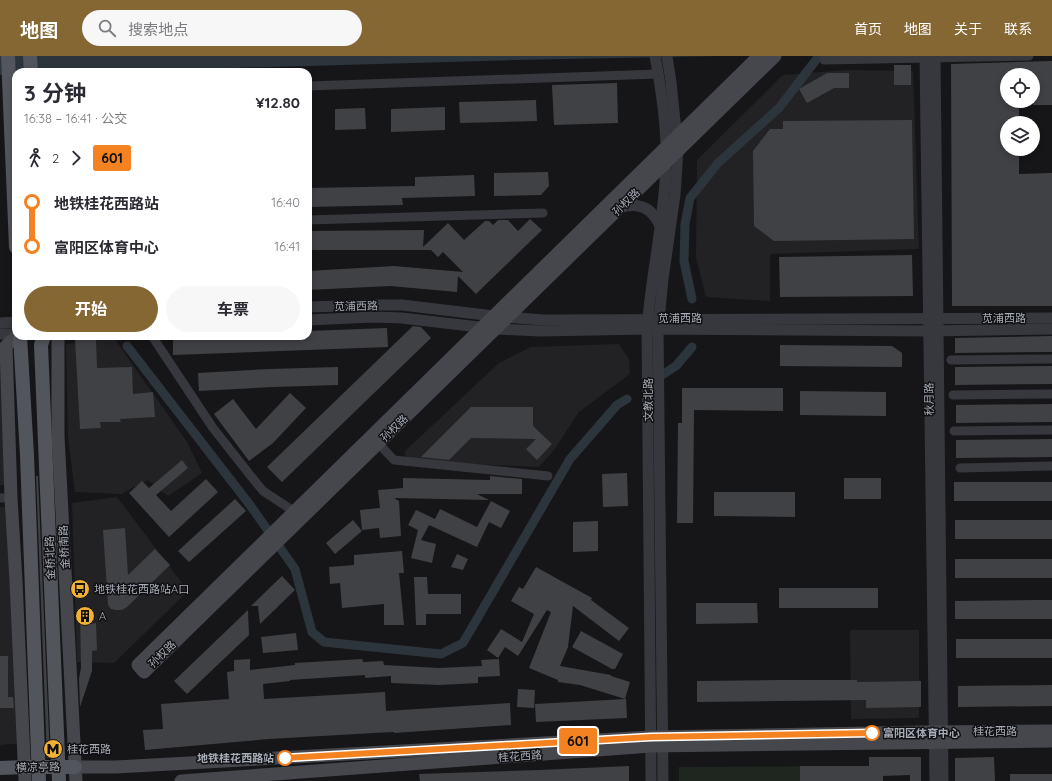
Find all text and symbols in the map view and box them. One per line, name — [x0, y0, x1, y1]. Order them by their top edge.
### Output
search box — [82, 10, 362, 46]
icon: search — [96, 17, 118, 39]
text: 地图 — [20, 18, 58, 42]
text: 搜索地点 — [128, 20, 188, 39]
text: 首页 — [854, 20, 882, 38]
text: 地图 — [904, 20, 932, 38]
text: 关于 — [954, 20, 982, 38]
text: 联系 — [1004, 20, 1032, 38]
map controls — [1000, 68, 1040, 156]
button: locate — [1000, 68, 1040, 108]
text: 3 分钟 — [24, 79, 86, 107]
text: ¥12.80 — [256, 93, 300, 112]
text: 16:38 – 16:41 · 公交 — [24, 110, 127, 126]
button: layers — [1000, 116, 1040, 156]
icon: walk — [24, 147, 46, 169]
icon: forward — [65, 147, 87, 169]
text: 601 — [101, 149, 123, 167]
text: 2 — [52, 150, 59, 166]
street label: 孙权路 — [609, 186, 643, 218]
text: 地铁桂花西路站 — [54, 194, 159, 213]
text: 16:40 — [271, 194, 300, 210]
text: 富阳区体育中心 — [54, 238, 159, 257]
text: 16:41 — [274, 238, 300, 254]
button: 开始 — [24, 286, 158, 332]
button: 车票 — [166, 286, 300, 332]
street label: 苋浦西路 — [334, 299, 378, 313]
street label: 苋浦西路 — [658, 311, 702, 325]
street label: 苋浦西路 — [982, 311, 1026, 325]
street label: 文教北路 — [641, 378, 655, 422]
street label: 秋月路 — [922, 382, 936, 416]
street label: 孙权路 — [377, 412, 411, 444]
street label: 金桥南路 — [56, 525, 72, 569]
street label: 金桥北路 — [42, 536, 58, 580]
bus stop icon: 地铁桂花西路站A口 — [69, 578, 91, 600]
place label: 地铁桂花西路站A口 — [94, 582, 189, 596]
building icon: A — [74, 605, 96, 627]
place label: A — [99, 609, 106, 623]
street label: 孙权路 — [145, 638, 179, 670]
street label: 桂花西路 — [973, 724, 1017, 738]
marker: 富阳区体育中心 — [864, 725, 880, 741]
place label: 富阳区体育中心 — [883, 726, 960, 740]
line badge: 601 — [555, 728, 601, 754]
text: 601 — [567, 732, 589, 750]
metro station icon: 桂花西路 — [42, 738, 64, 760]
place label: 桂花西路 — [67, 742, 111, 756]
street label: 桂花西路 — [498, 747, 542, 765]
marker: 地铁桂花西路站 — [277, 750, 293, 766]
place label: 地铁桂花西路站 — [197, 751, 274, 765]
street label: 横凉亭路 — [16, 760, 60, 774]

